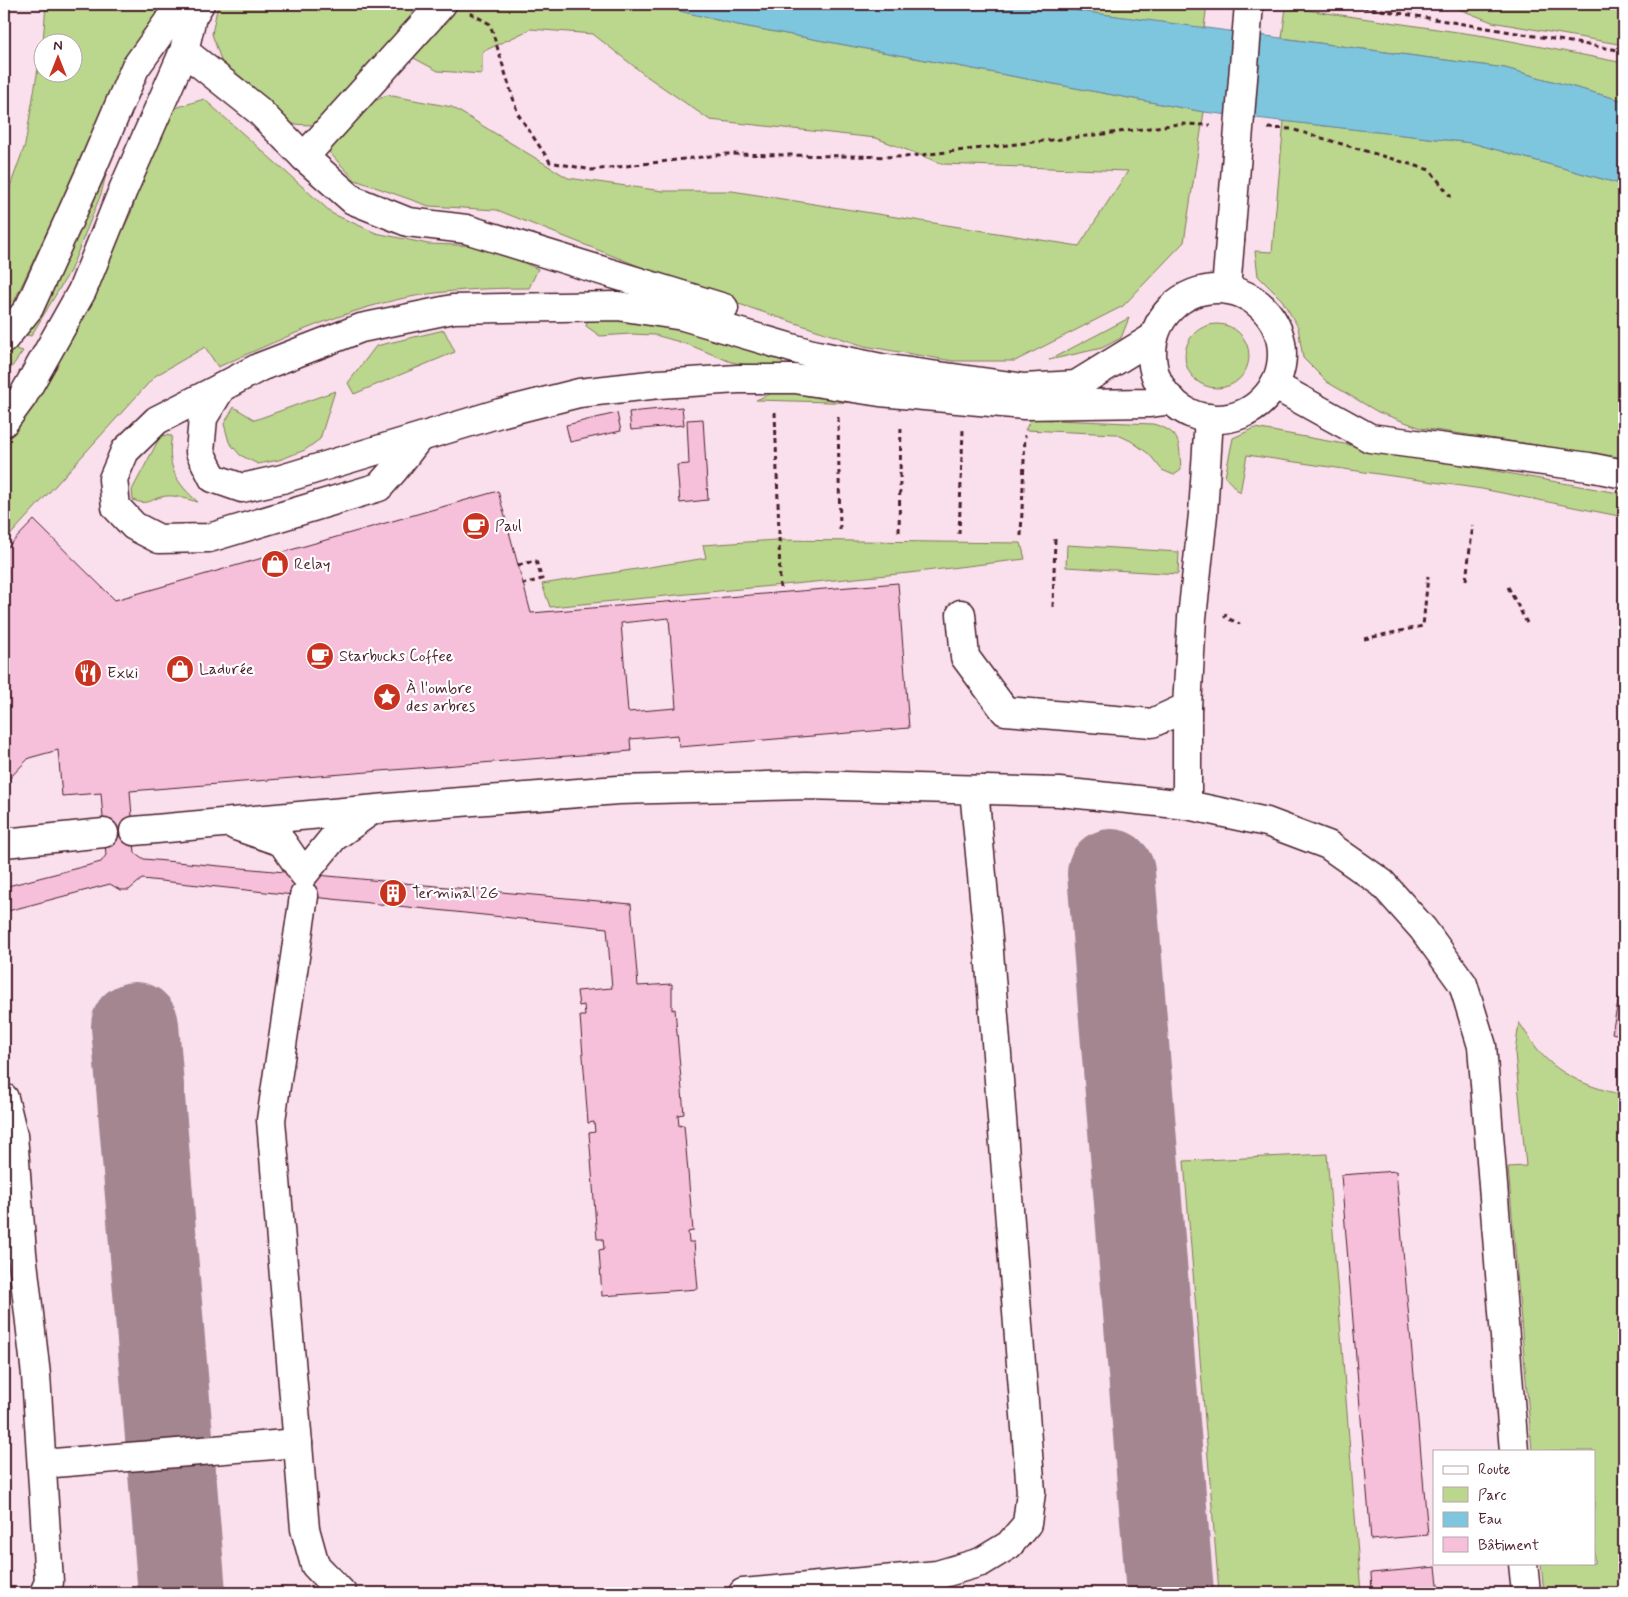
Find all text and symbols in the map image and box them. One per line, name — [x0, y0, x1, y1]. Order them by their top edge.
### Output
north arrow — [32, 32, 82, 82]
text: N — [53, 37, 63, 55]
cafe icon: Paul — [461, 511, 491, 541]
place label: Paul — [495, 516, 522, 537]
shop icon: Relay — [260, 549, 290, 579]
place label: Relay — [294, 554, 330, 575]
cafe icon: Starbucks Coffee — [305, 641, 335, 671]
place label: Starbucks Coffee — [339, 646, 454, 667]
shop icon: Ladurée — [165, 654, 195, 684]
restaurant icon: Exki — [73, 658, 103, 688]
place label: Ladurée — [199, 659, 254, 680]
place label: Exki — [107, 663, 138, 684]
place label: À l'ombre des arbres — [406, 678, 475, 717]
place icon: À l'ombre des arbres — [372, 682, 402, 712]
building icon: Terminal 2G — [378, 878, 408, 908]
place label: Terminal 2G — [412, 883, 498, 904]
legend — [1433, 1450, 1596, 1564]
text: Route — [1478, 1460, 1511, 1480]
text: Parc — [1478, 1486, 1506, 1506]
text: Eau — [1478, 1510, 1502, 1530]
text: Bâtiment — [1478, 1536, 1539, 1556]

